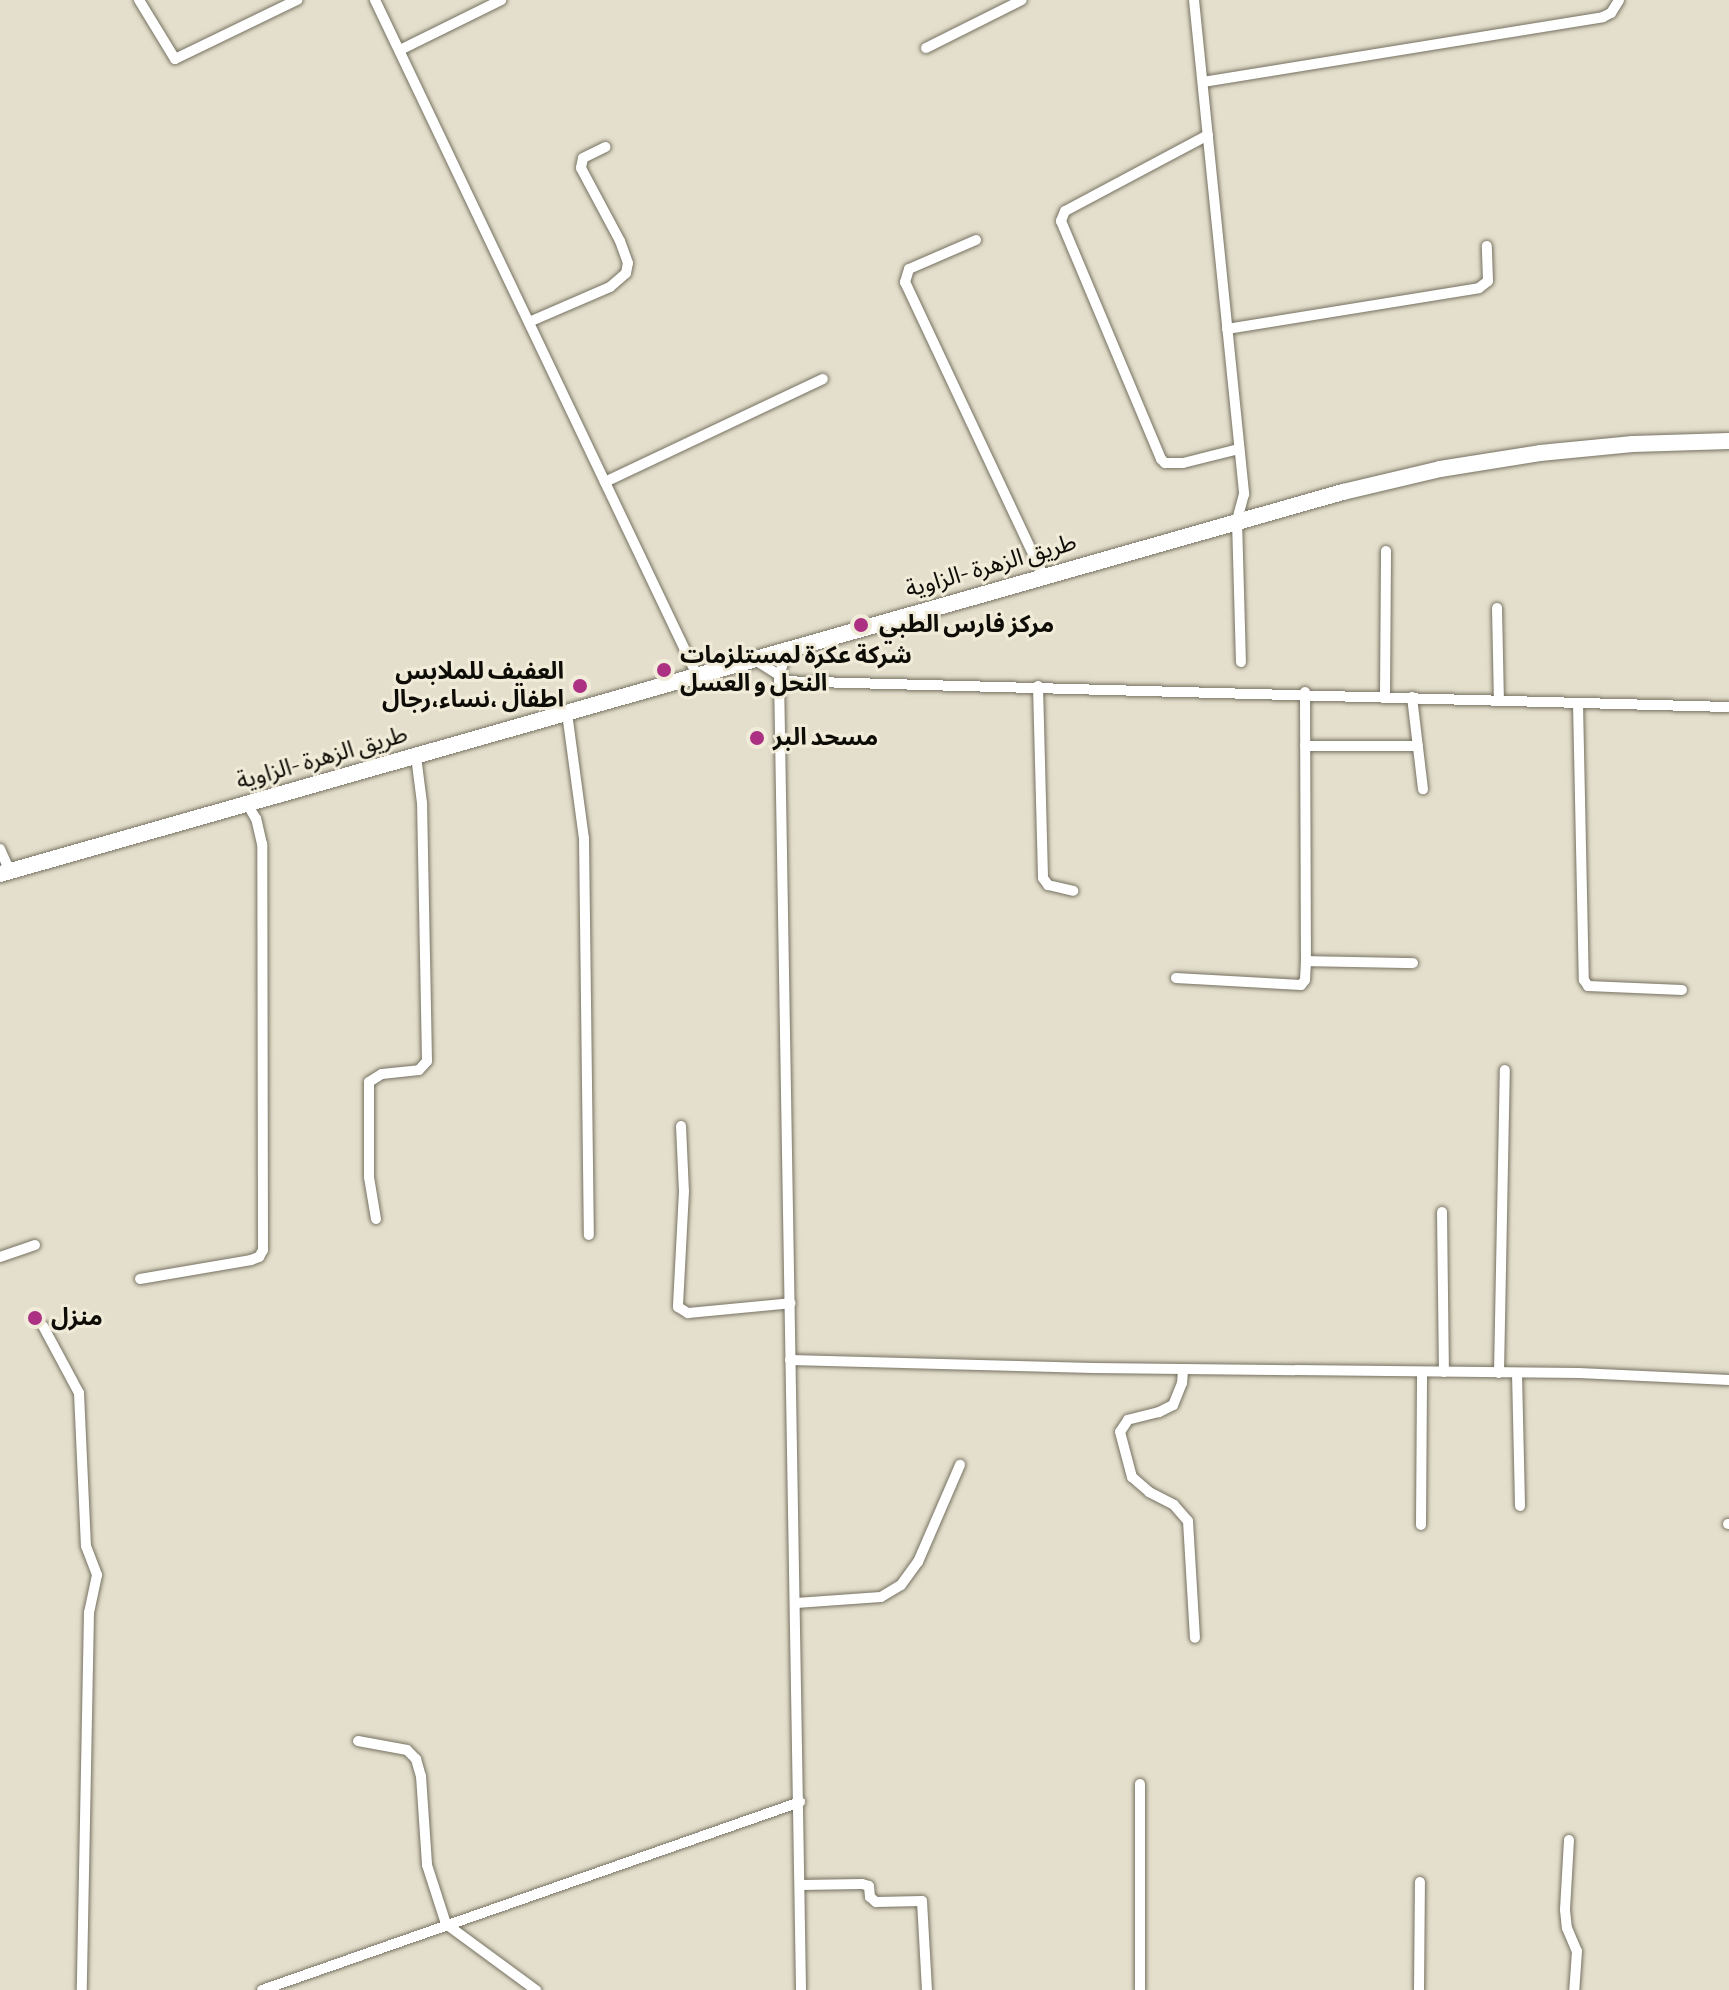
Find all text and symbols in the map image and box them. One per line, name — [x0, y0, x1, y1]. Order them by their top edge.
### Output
street label: طريق الزهرة -الزاوية — [902, 528, 1080, 604]
place label: مركز فارس الطبي — [879, 611, 1054, 639]
marker: مركز فارس الطبي — [850, 614, 872, 636]
place label: شركة عكرة لمستلزمات النحل و العسل — [680, 642, 912, 698]
place label: العفيف للملابس اطفال ،نساء،رجال — [382, 658, 564, 714]
marker: شركة عكرة لمستلزمات النحل و العسل — [655, 661, 673, 679]
marker: العفيف للملابس اطفال ،نساء،رجال — [571, 677, 589, 695]
street label: طريق الزهرة -الزاوية — [233, 720, 411, 796]
place label: مسحد البر — [773, 724, 878, 752]
marker: مسحد البر — [748, 729, 766, 747]
place label: منزل — [51, 1304, 103, 1332]
marker: منزل — [26, 1309, 44, 1327]

